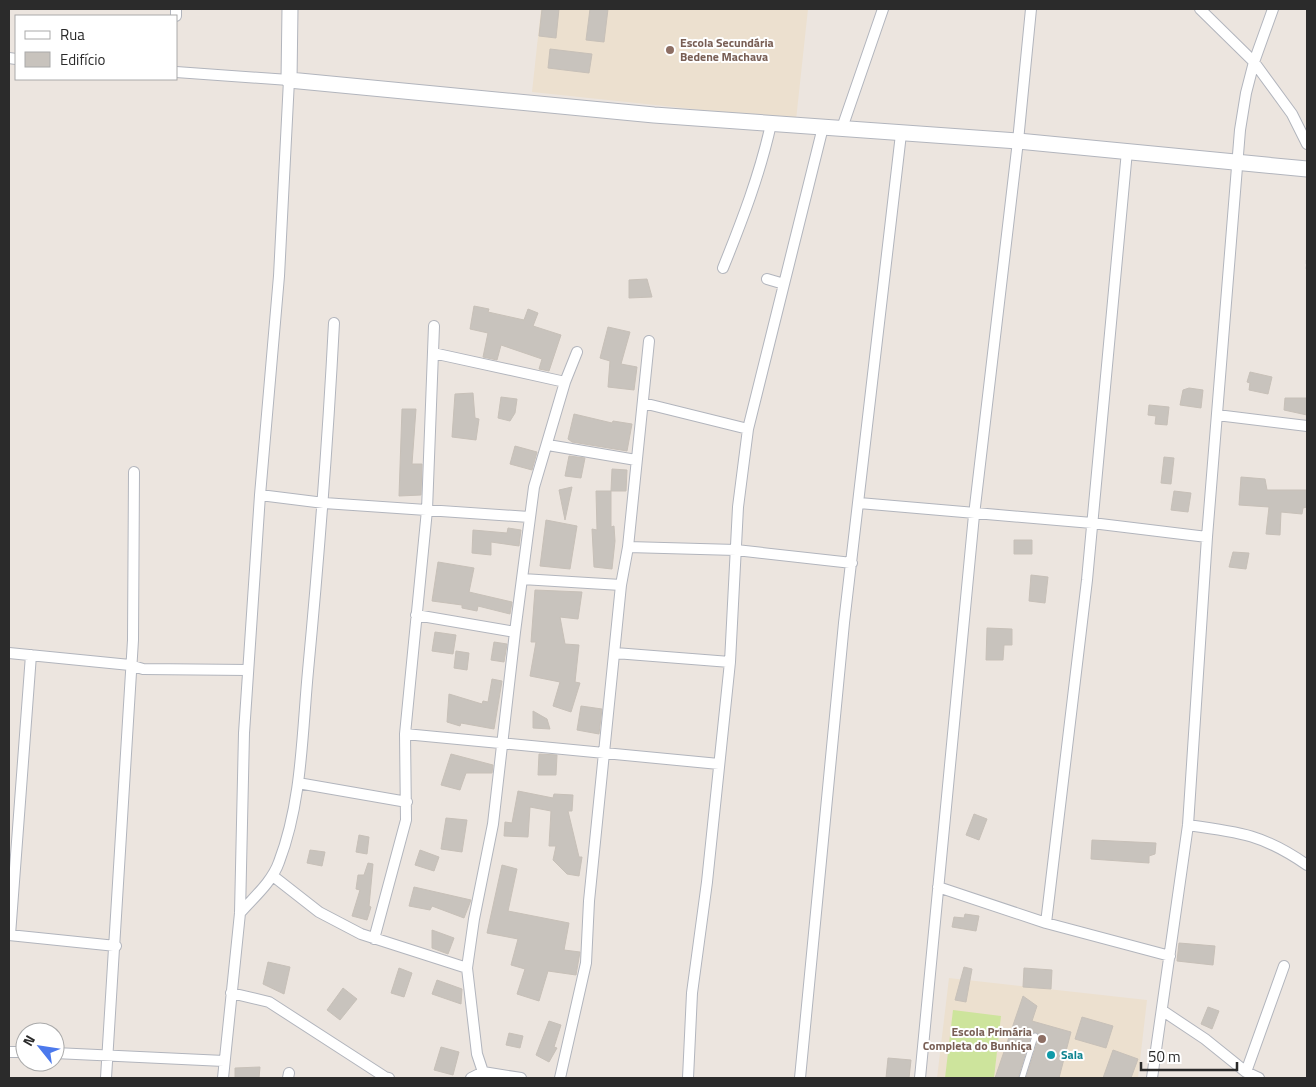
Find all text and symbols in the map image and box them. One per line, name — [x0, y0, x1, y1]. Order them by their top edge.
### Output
legend — [15, 15, 178, 80]
text: Rua — [60, 23, 85, 46]
place label: Escola Secundária Bedene Machava — [680, 33, 774, 66]
marker: Escola Secundária Bedene Machava — [664, 44, 676, 56]
text: Edifício — [60, 48, 105, 71]
north arrow — [15, 1022, 65, 1072]
place label: Escola Primária Completa do Bunhiça — [923, 1022, 1032, 1055]
text: N — [17, 1031, 40, 1050]
marker: Escola Primária Completa do Bunhiça — [1036, 1033, 1048, 1045]
scale bar — [1141, 1040, 1237, 1072]
place label: Sala — [1061, 1045, 1083, 1064]
text: 50 m — [1148, 1045, 1181, 1068]
marker: Sala — [1045, 1049, 1057, 1061]

